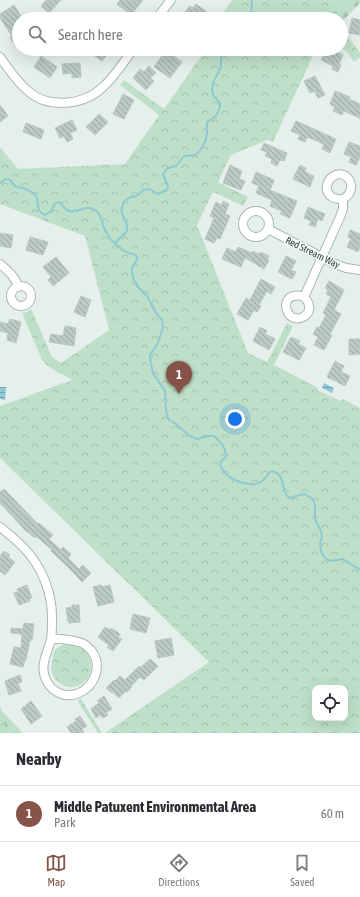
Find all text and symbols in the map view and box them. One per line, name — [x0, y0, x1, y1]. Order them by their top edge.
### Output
search box — [12, 12, 348, 56]
icon: search — [26, 23, 48, 45]
text: Search here — [58, 26, 123, 43]
street label: Red Stream Way — [284, 235, 342, 270]
pin: 1 — [166, 361, 192, 394]
your location — [225, 409, 245, 429]
map controls — [312, 685, 348, 721]
button: locate — [312, 685, 348, 721]
text: Nearby — [16, 749, 62, 769]
text: Middle Patuxent Environmental Area — [54, 798, 256, 815]
text: 1 — [26, 806, 32, 821]
text: 60 m — [321, 806, 344, 821]
text: Park — [54, 815, 76, 830]
tab: Map — [45, 852, 67, 888]
tab: Directions — [158, 852, 199, 888]
tab: Saved — [290, 852, 315, 888]

